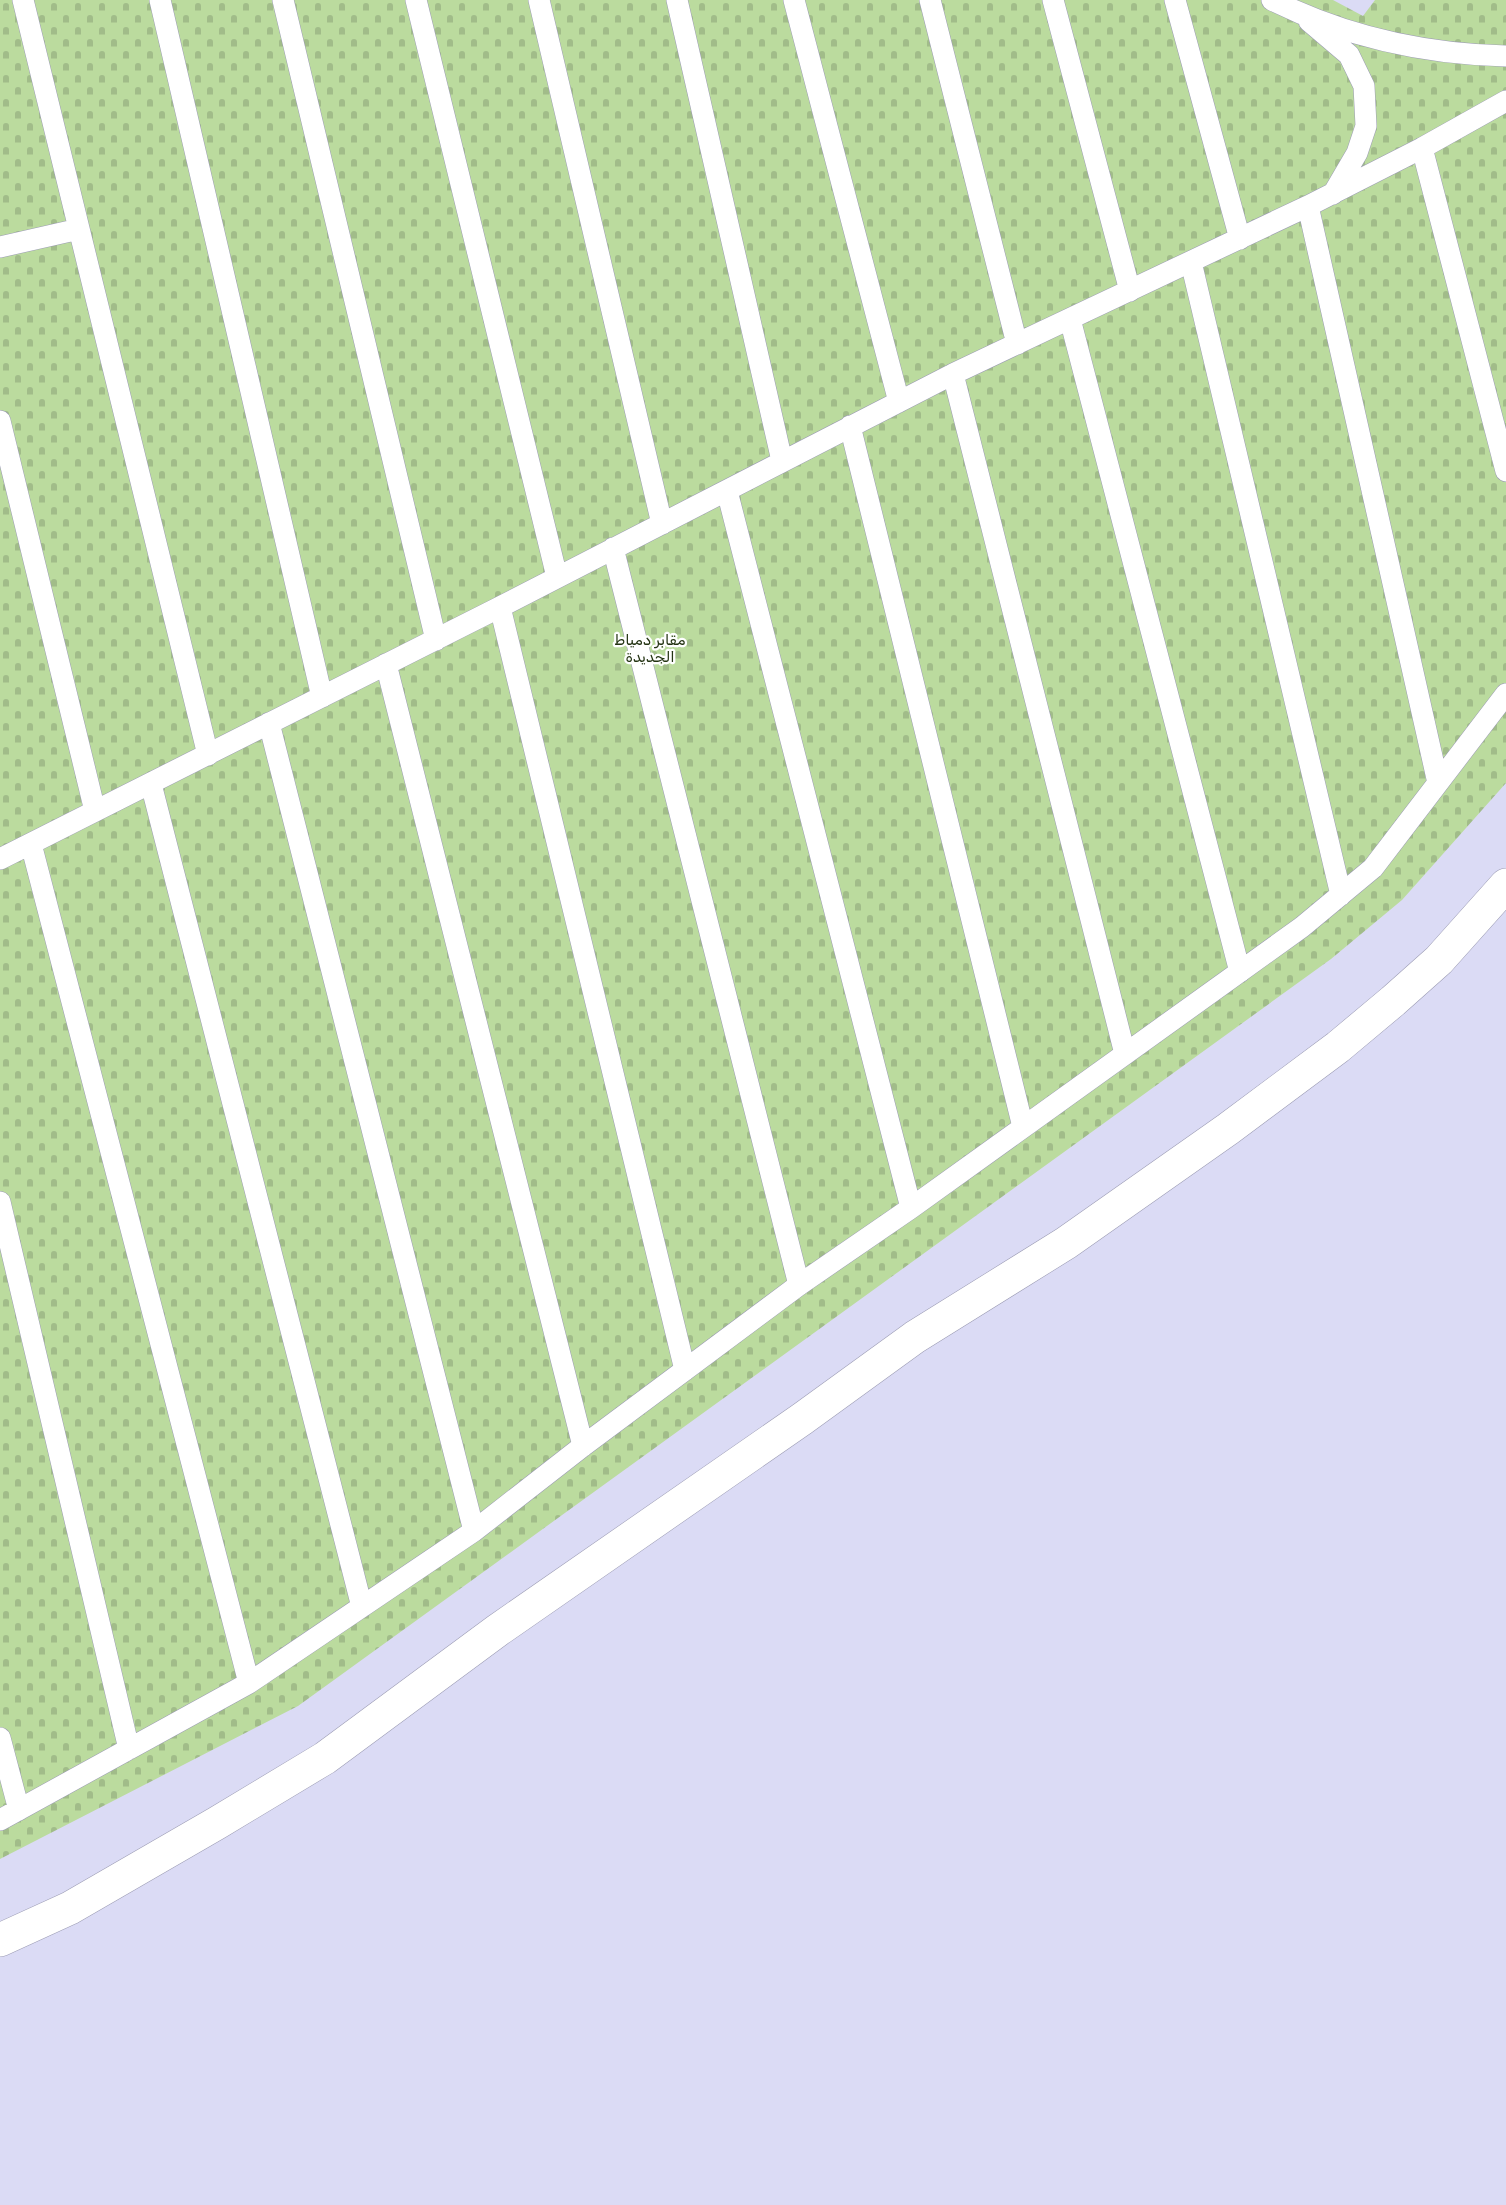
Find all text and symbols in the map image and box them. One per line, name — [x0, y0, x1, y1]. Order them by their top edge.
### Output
park label: مقابر دمياط الجديدة — [614, 631, 686, 666]

